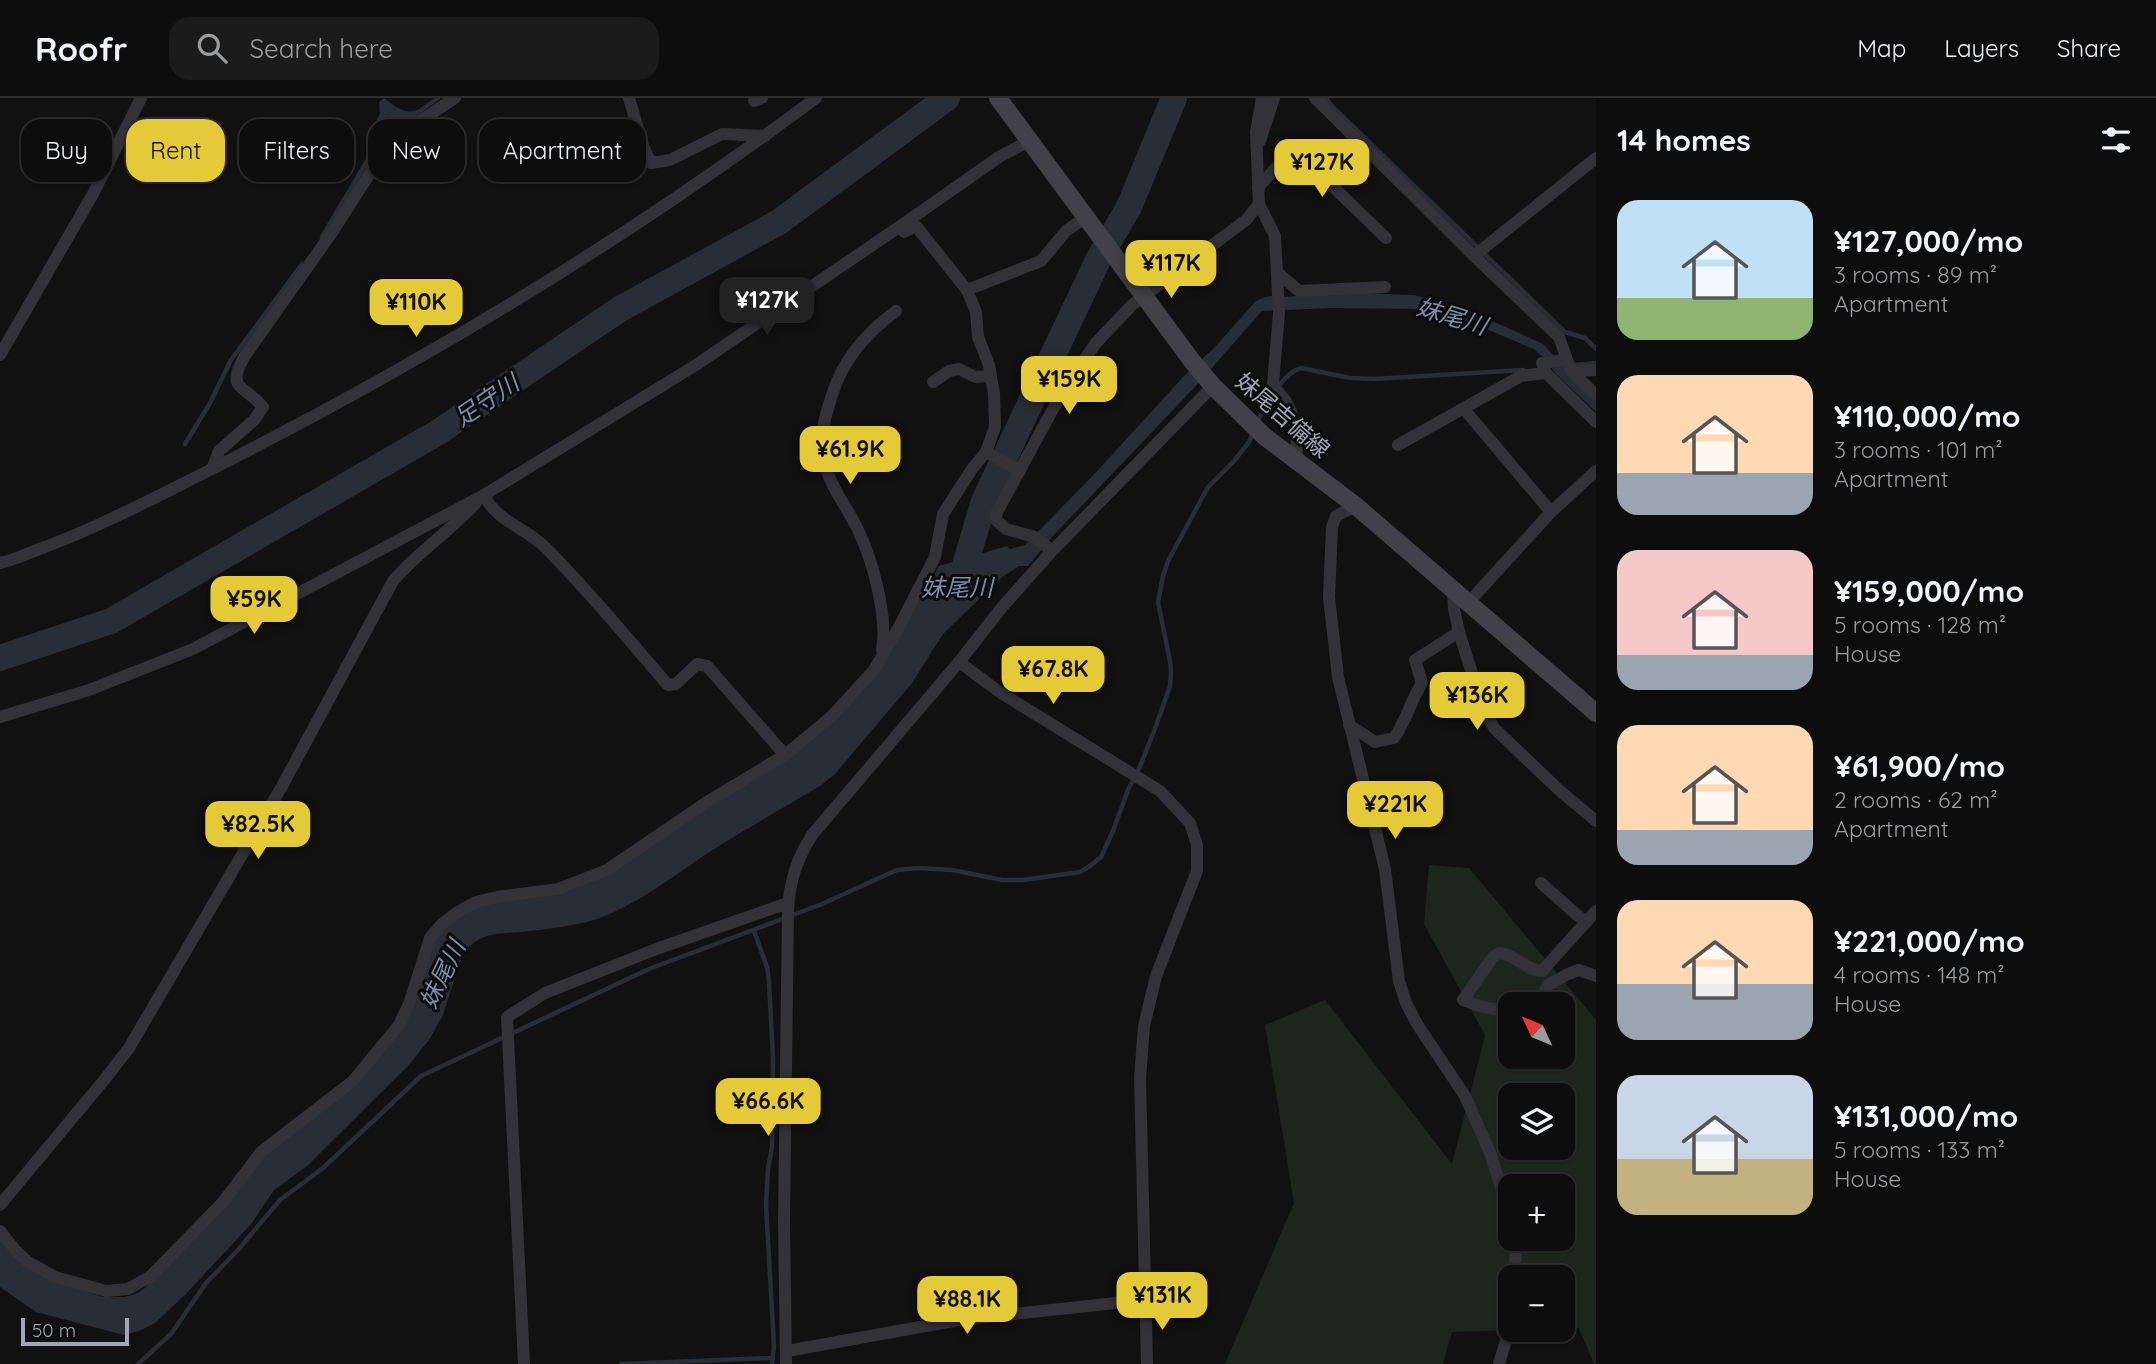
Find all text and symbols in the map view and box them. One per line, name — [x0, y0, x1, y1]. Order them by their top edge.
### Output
search box — [169, 17, 659, 80]
text: Roofr — [35, 28, 127, 69]
icon: search — [193, 29, 231, 67]
text: Search here — [249, 32, 393, 65]
text: Map — [1857, 33, 1906, 63]
text: Layers — [1944, 33, 2019, 63]
text: Share — [2057, 33, 2121, 63]
chip: Buy — [21, 119, 112, 182]
chip: Rent — [126, 119, 225, 182]
chip: Filters — [239, 119, 354, 182]
chip: New — [368, 119, 465, 182]
chip: Apartment — [479, 119, 646, 182]
text: 14 homes — [1617, 121, 1751, 159]
icon: filters — [2097, 121, 2135, 159]
pin: ¥127K — [1273, 140, 1371, 199]
text: ¥127K — [1290, 147, 1354, 176]
text: ¥127,000/mo — [1834, 222, 2023, 260]
icon: home — [1673, 228, 1757, 312]
pin: ¥117K — [1122, 240, 1220, 300]
text: ¥117K — [1141, 248, 1201, 277]
text: 3 rooms · 89 m² — [1834, 260, 1997, 289]
pin: ¥127K — [718, 278, 816, 337]
pin: ¥110K — [367, 280, 465, 339]
text: ¥127K — [735, 285, 799, 314]
text: ¥110K — [386, 287, 446, 316]
text: Apartment — [1834, 289, 1948, 318]
water label: 妹尾川 — [1413, 291, 1494, 342]
pin: ¥159K — [1020, 356, 1118, 416]
text: ¥159K — [1037, 364, 1101, 393]
water label: 足守川 — [448, 366, 527, 433]
street label: 妹尾吉備線 — [1230, 366, 1336, 464]
text: ¥110,000/mo — [1834, 397, 2021, 435]
icon: home — [1673, 403, 1757, 487]
pin: ¥61.9K — [793, 426, 907, 486]
text: ¥61.9K — [816, 434, 884, 463]
text: 3 rooms · 101 m² — [1834, 435, 2003, 464]
text: Apartment — [1834, 464, 1948, 493]
water label: 妹尾川 — [921, 572, 996, 602]
text: ¥159,000/mo — [1834, 572, 2024, 610]
pin: ¥59K — [213, 576, 295, 636]
icon: home — [1673, 578, 1757, 662]
text: ¥59K — [226, 584, 282, 613]
text: 5 rooms · 128 m² — [1834, 610, 2006, 639]
text: House — [1834, 639, 1901, 668]
pin: ¥67.8K — [996, 646, 1110, 706]
text: ¥67.8K — [1018, 654, 1088, 683]
pin: ¥136K — [1428, 672, 1526, 732]
text: ¥136K — [1446, 680, 1508, 709]
text: ¥61,900/mo — [1834, 747, 2005, 785]
icon: home — [1673, 753, 1757, 837]
pin: ¥221K — [1346, 782, 1444, 841]
text: 2 rooms · 62 m² — [1834, 785, 1998, 814]
text: ¥221K — [1363, 789, 1427, 818]
pin: ¥82.5K — [201, 802, 315, 861]
text: ¥82.5K — [221, 809, 295, 838]
text: Apartment — [1834, 814, 1948, 843]
text: ¥221,000/mo — [1834, 922, 2025, 960]
icon: home — [1673, 928, 1757, 1012]
water label: 妹尾川 — [413, 932, 473, 1013]
text: 4 rooms · 148 m² — [1834, 960, 2005, 989]
text: House — [1834, 989, 1901, 1018]
north arrow — [1498, 992, 1575, 1069]
map controls — [1498, 992, 1575, 1342]
pin: ¥66.6K — [711, 1079, 825, 1138]
button: layers — [1498, 1083, 1575, 1160]
text: ¥66.6K — [732, 1086, 804, 1115]
text: ¥131,000/mo — [1834, 1097, 2018, 1135]
icon: home — [1673, 1103, 1757, 1187]
text: 5 rooms · 133 m² — [1834, 1135, 2005, 1164]
text: House — [1834, 1164, 1901, 1193]
button: + — [1498, 1174, 1575, 1251]
button: − — [1498, 1265, 1575, 1342]
pin: ¥131K — [1113, 1272, 1211, 1332]
pin: ¥88.1K — [910, 1276, 1024, 1336]
text: ¥131K — [1132, 1280, 1192, 1309]
text: ¥88.1K — [933, 1284, 1001, 1313]
scale bar — [21, 1315, 130, 1347]
text: 50 m — [32, 1318, 76, 1342]

